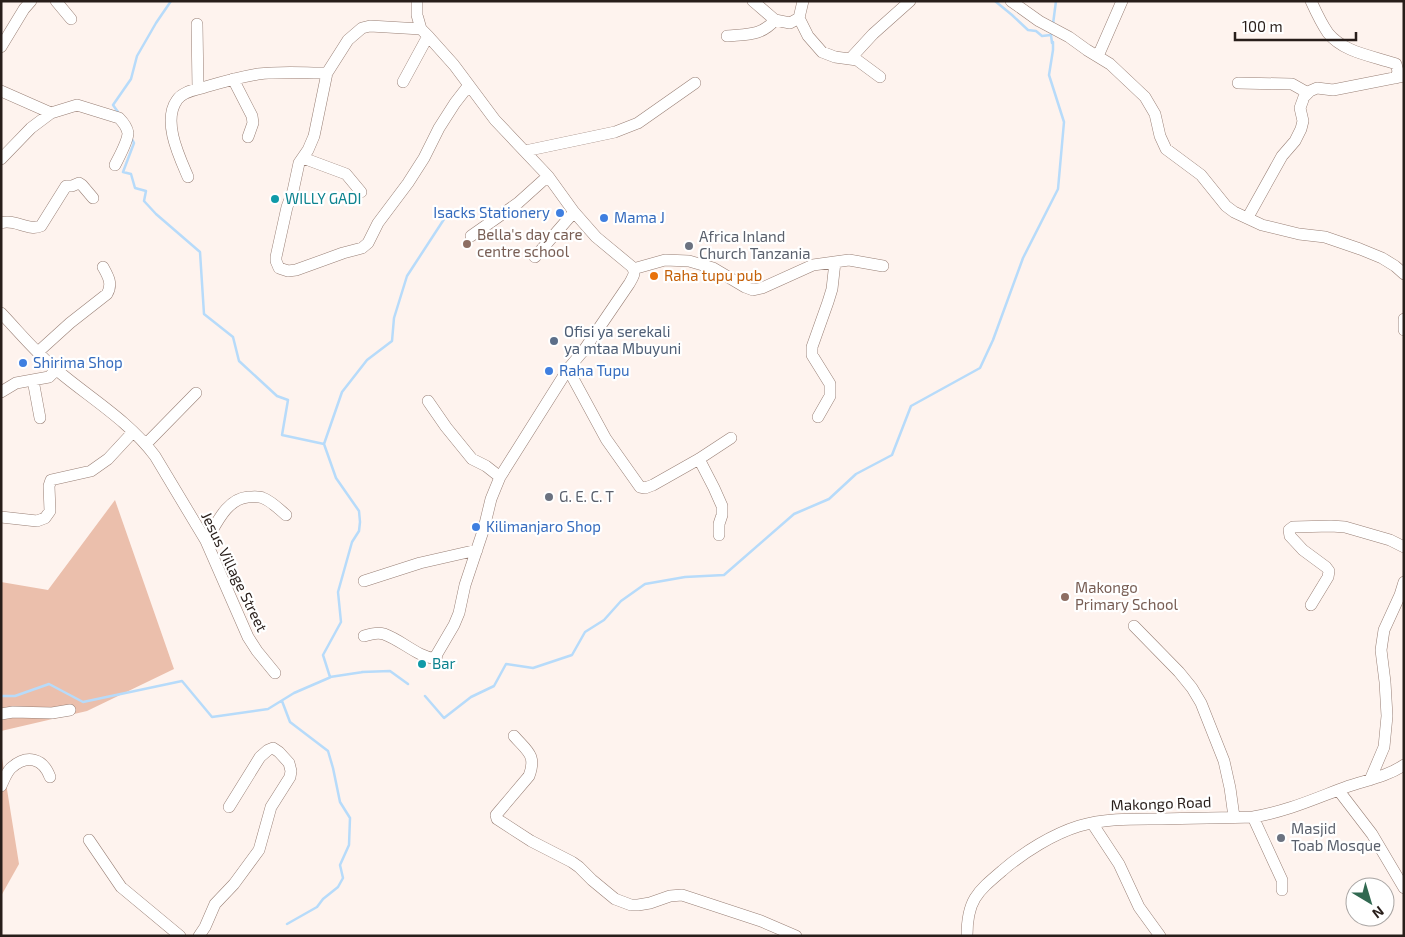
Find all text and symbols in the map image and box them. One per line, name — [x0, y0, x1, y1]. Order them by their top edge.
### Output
scale bar — [1235, 10, 1356, 42]
text: 100 m — [1242, 17, 1283, 35]
place label: WILLY GADI — [285, 189, 361, 207]
marker: WILLY GADI — [269, 193, 281, 205]
place label: Isacks Stationery — [433, 203, 550, 221]
marker: Isacks Stationery — [554, 207, 566, 219]
place label: Mama J — [614, 208, 665, 226]
marker: Mama J — [598, 212, 610, 224]
place label: Bella's day care centre school — [477, 225, 583, 260]
place label: Africa Inland Church Tanzania — [699, 227, 811, 262]
marker: Bella's day care centre school — [461, 238, 473, 250]
marker: Africa Inland Church Tanzania — [683, 240, 695, 252]
place label: Raha tupu pub — [664, 266, 762, 284]
marker: Raha tupu pub — [648, 270, 660, 282]
place label: Ofisi ya serekali ya mtaa Mbuyuni — [564, 322, 681, 357]
marker: Ofisi ya serekali ya mtaa Mbuyuni — [548, 335, 560, 347]
place label: Shirima Shop — [33, 353, 123, 371]
marker: Shirima Shop — [17, 357, 29, 369]
place label: Raha Tupu — [559, 361, 630, 379]
marker: Raha Tupu — [543, 365, 555, 377]
place label: G. E. C. T — [559, 487, 614, 505]
marker: G. E. C. T — [543, 491, 555, 503]
street label: Jesus Village Street — [198, 509, 272, 635]
place label: Kilimanjaro Shop — [486, 517, 601, 536]
marker: Kilimanjaro Shop — [470, 521, 482, 533]
place label: Makongo Primary School — [1075, 578, 1178, 613]
marker: Makongo Primary School — [1059, 591, 1071, 603]
place label: Bar — [432, 654, 456, 672]
marker: Bar — [416, 658, 428, 670]
street label: Makongo Road — [1110, 792, 1212, 814]
place label: Masjid Toab Mosque — [1291, 819, 1381, 854]
marker: Masjid Toab Mosque — [1275, 832, 1287, 844]
north arrow — [1345, 877, 1395, 927]
text: N — [1369, 903, 1388, 922]

